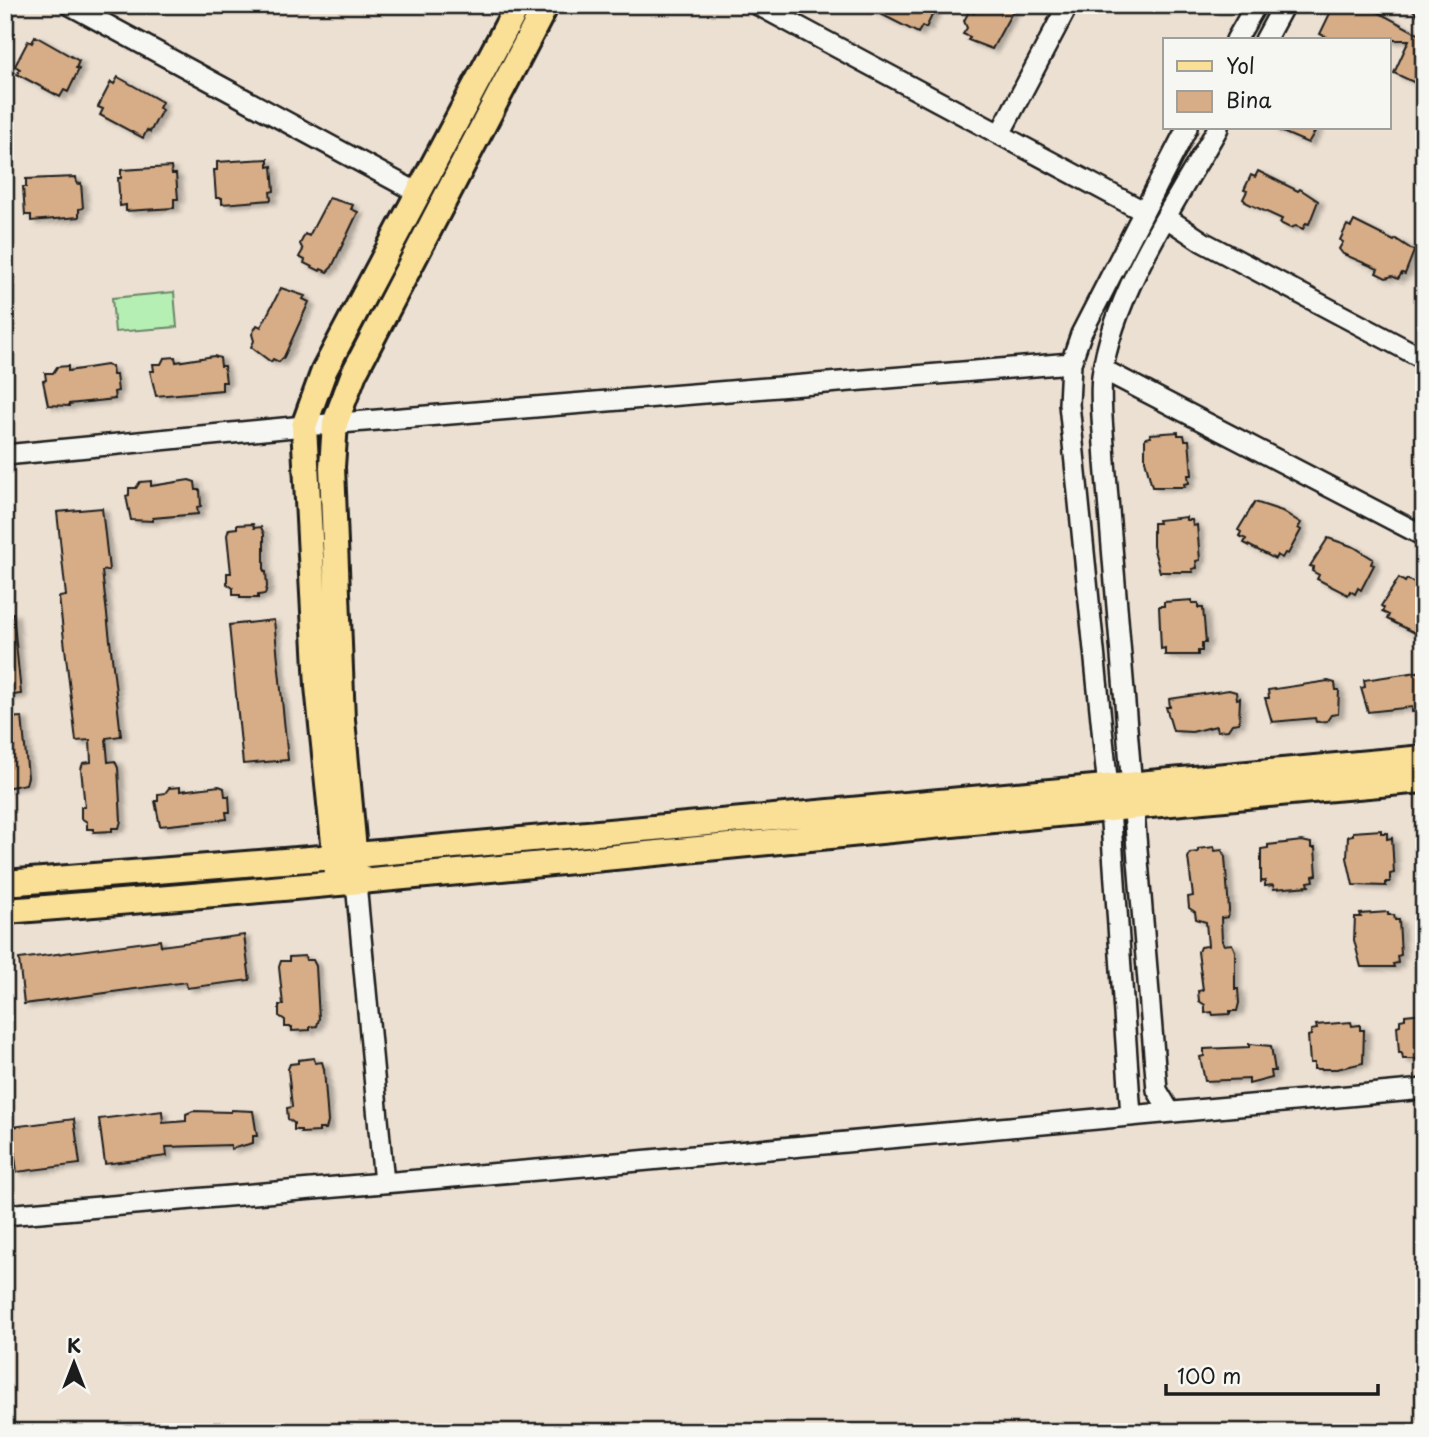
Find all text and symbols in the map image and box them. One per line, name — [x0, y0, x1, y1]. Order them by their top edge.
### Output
legend — [1163, 38, 1390, 130]
text: Yol — [1226, 49, 1255, 81]
text: Bina — [1226, 83, 1272, 115]
north arrow — [38, 1328, 108, 1398]
text: K — [67, 1331, 81, 1359]
scale bar — [1166, 1353, 1378, 1397]
text: 100 m — [1177, 1359, 1241, 1391]

